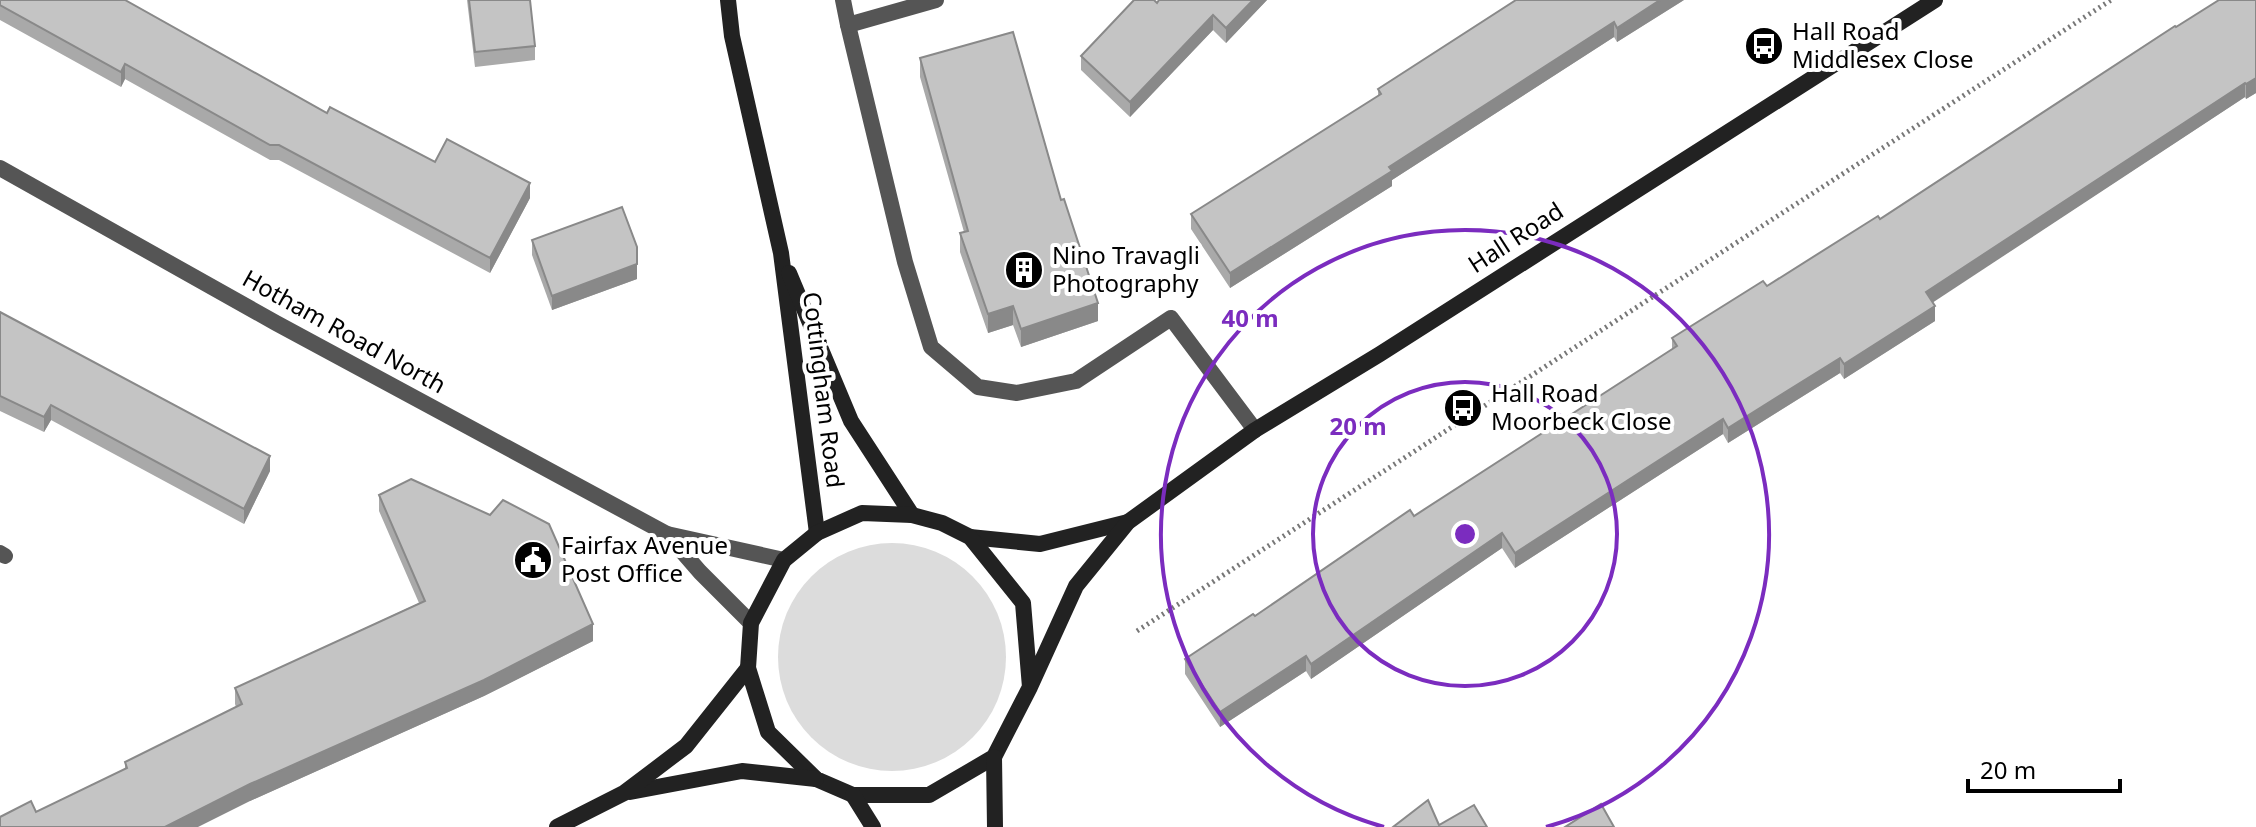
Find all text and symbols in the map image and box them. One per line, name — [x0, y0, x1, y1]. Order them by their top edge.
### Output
place label: Hall Road Middlesex Close — [1792, 14, 1974, 75]
bus stop icon: Hall Road Middlesex Close — [1743, 25, 1785, 67]
street label: Hall Road — [1461, 194, 1569, 280]
place label: Nino Travagli Photography — [1052, 238, 1200, 299]
building icon: Nino Travagli Photography — [1003, 249, 1045, 291]
street label: Hotham Road North — [237, 261, 452, 400]
street label: Cottingham Road — [796, 290, 853, 490]
text: 40 m — [1221, 301, 1279, 334]
place label: Hall Road Moorbeck Close — [1491, 376, 1672, 437]
bus stop icon: Hall Road Moorbeck Close — [1442, 387, 1484, 429]
text: 20 m — [1329, 409, 1387, 442]
centre of rings — [1451, 520, 1479, 548]
place label: Fairfax Avenue Post Office — [561, 528, 728, 589]
public building icon: Fairfax Avenue Post Office — [512, 539, 554, 581]
scale bar — [1968, 743, 2120, 793]
text: 20 m — [1980, 753, 2036, 786]

